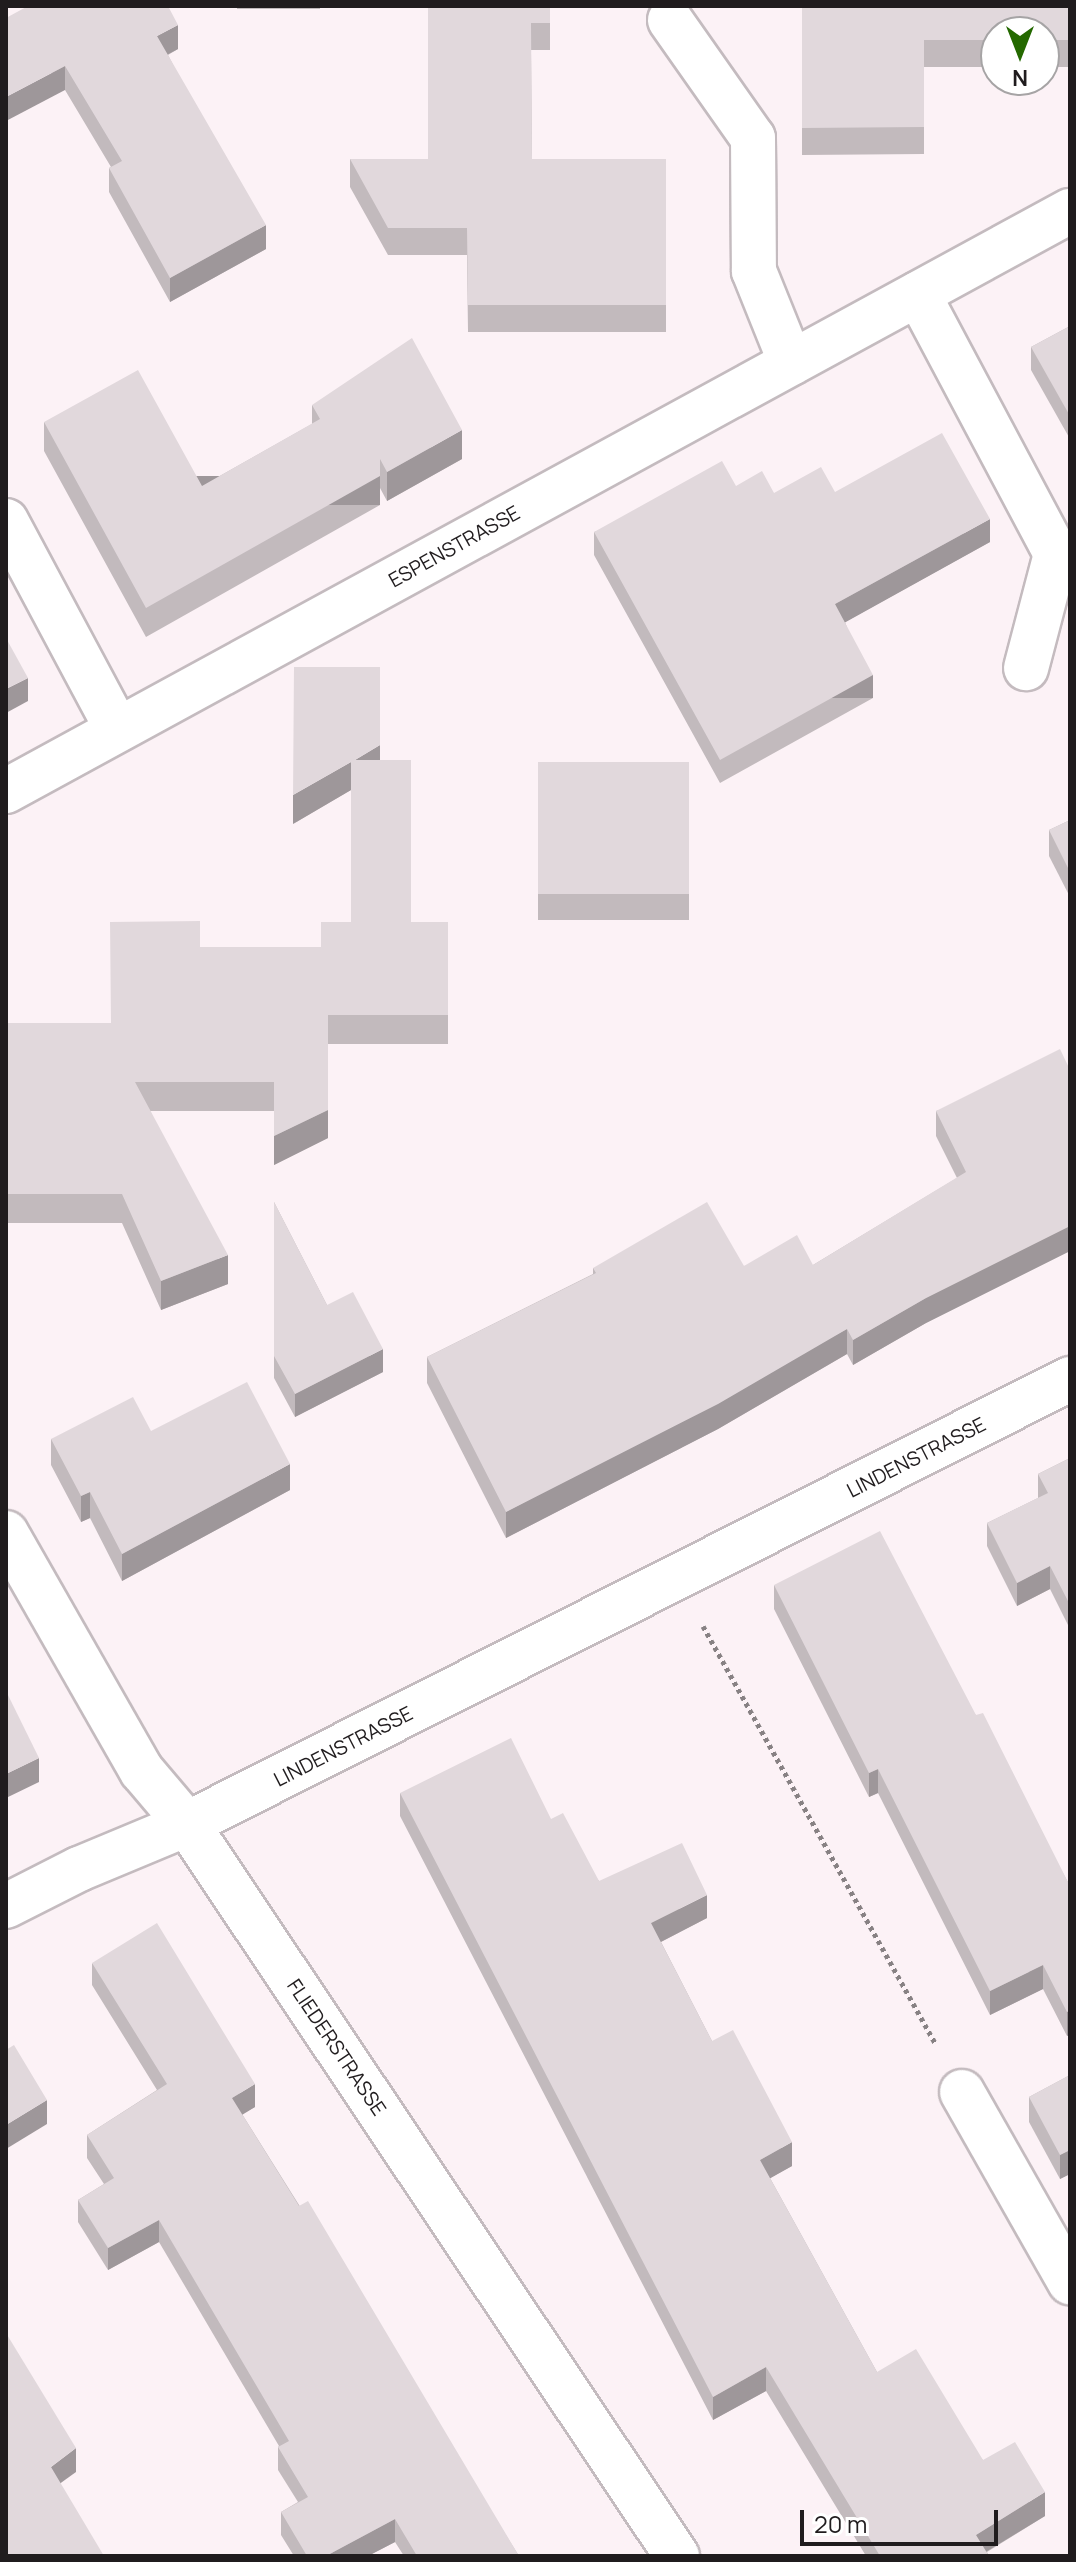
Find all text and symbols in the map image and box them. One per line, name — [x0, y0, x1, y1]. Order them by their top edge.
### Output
north arrow — [980, 16, 1060, 96]
text: N — [1012, 63, 1028, 93]
street label: ESPENSTRASSE — [384, 500, 524, 592]
street label: LINDENSTRASSE — [843, 1412, 989, 1502]
street label: LINDENSTRASSE — [270, 1701, 416, 1791]
street label: FLIEDERSTRASSE — [283, 1974, 391, 2120]
scale bar — [804, 2494, 1002, 2544]
text: 20 m — [814, 2507, 867, 2540]

